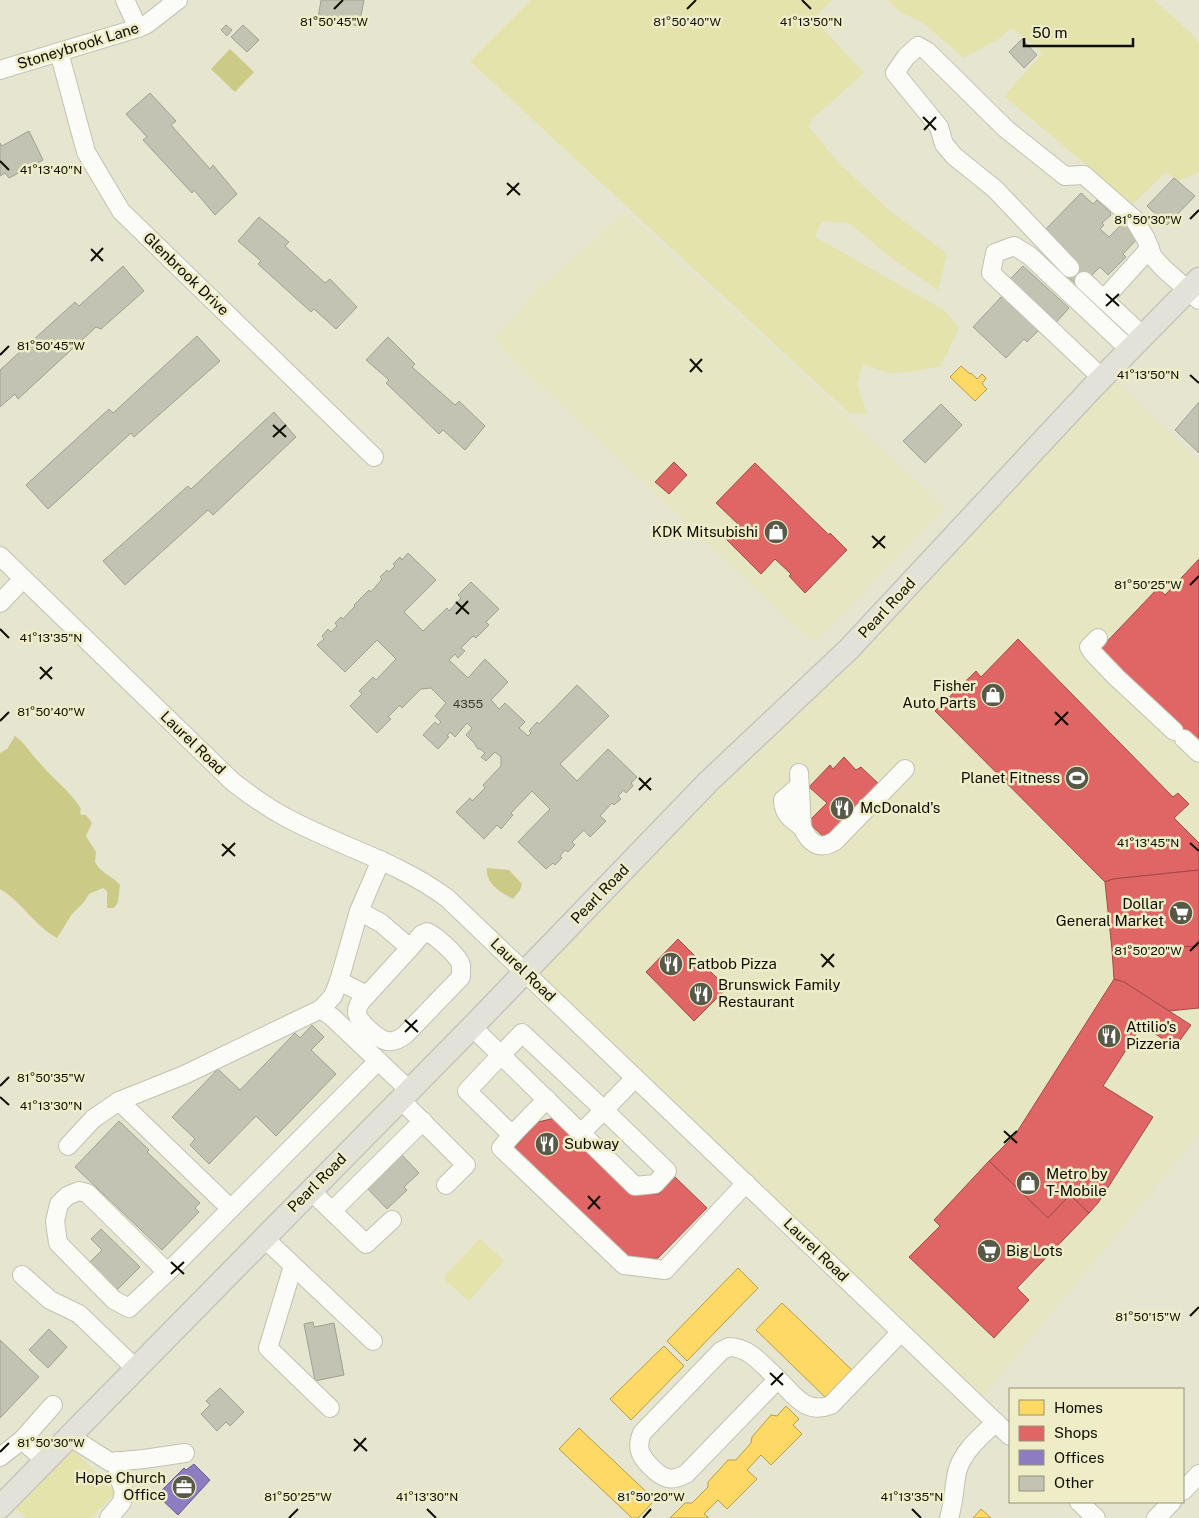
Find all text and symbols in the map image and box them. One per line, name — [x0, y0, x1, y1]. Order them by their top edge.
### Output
text: 81°50'45"W — [300, 15, 368, 29]
text: 81°50'40"W — [653, 15, 721, 29]
text: 41°13'50"N — [780, 15, 842, 29]
scale bar — [1024, 15, 1133, 47]
street label: Stoneybrook Lane — [15, 19, 141, 72]
text: 50 m — [1032, 24, 1067, 41]
text: 41°13'40"N — [20, 163, 82, 177]
text: 81°50'30"W — [1114, 213, 1182, 227]
street label: Glenbrook Drive — [140, 229, 233, 319]
text: 81°50'45"W — [17, 339, 85, 353]
text: 41°13'50"N — [1117, 368, 1179, 382]
shop icon: KDK Mitsubishi — [763, 519, 789, 545]
place label: KDK Mitsubishi — [652, 523, 758, 540]
street label: Pearl Road — [855, 574, 919, 641]
text: 81°50'25"W — [1114, 578, 1182, 592]
text: 41°13'35"N — [20, 631, 82, 645]
place label: Fisher Auto Parts — [902, 677, 976, 711]
shop icon: Fisher Auto Parts — [980, 682, 1006, 708]
house number: 4355 — [453, 697, 484, 711]
text: 81°50'40"W — [17, 705, 85, 719]
street label: Laurel Road — [157, 708, 229, 778]
sports icon: Planet Fitness — [1064, 765, 1090, 791]
place label: Planet Fitness — [961, 769, 1060, 786]
restaurant icon: McDonald's — [829, 795, 855, 821]
place label: McDonald's — [860, 799, 940, 816]
text: 41°13'45"N — [1117, 836, 1179, 850]
street label: Pearl Road — [567, 861, 632, 927]
place label: Dollar General Market — [1056, 895, 1164, 929]
supermarket icon: Dollar General Market — [1168, 900, 1194, 926]
street label: Laurel Road — [487, 935, 559, 1005]
text: 81°50'20"W — [1114, 944, 1182, 958]
restaurant icon: Fatbob Pizza — [658, 951, 684, 977]
place label: Fatbob Pizza — [688, 955, 777, 972]
place label: Brunswick Family Restaurant — [718, 976, 841, 1010]
restaurant icon: Brunswick Family Restaurant — [688, 981, 714, 1007]
place label: Attilio's Pizzeria — [1126, 1018, 1180, 1052]
restaurant icon: Attilio's Pizzeria — [1096, 1023, 1122, 1049]
text: 81°50'35"W — [17, 1071, 86, 1085]
text: 41°13'30"N — [20, 1099, 82, 1113]
restaurant icon: Subway — [534, 1131, 560, 1157]
place label: Subway — [564, 1135, 619, 1152]
street label: Pearl Road — [284, 1150, 349, 1215]
place label: Metro by T-Mobile — [1046, 1165, 1108, 1199]
shop icon: Metro by T-Mobile — [1015, 1170, 1041, 1196]
street label: Laurel Road — [780, 1215, 852, 1285]
supermarket icon: Big Lots — [976, 1238, 1002, 1264]
place label: Big Lots — [1006, 1242, 1063, 1259]
text: 81°50'15"W — [1115, 1310, 1181, 1324]
legend — [1009, 1388, 1184, 1503]
text: Homes — [1054, 1399, 1103, 1416]
text: Shops — [1054, 1424, 1098, 1441]
text: 81°50'30"W — [17, 1436, 85, 1450]
text: Offices — [1054, 1449, 1104, 1466]
place label: Hope Church Office — [75, 1469, 166, 1503]
office icon: Hope Church Office — [171, 1474, 197, 1500]
text: Other — [1054, 1474, 1094, 1491]
text: 81°50'25"W — [264, 1490, 332, 1504]
text: 41°13'30"N — [396, 1490, 458, 1504]
text: 81°50'20"W — [617, 1490, 685, 1504]
text: 41°13'35"N — [881, 1490, 943, 1504]

